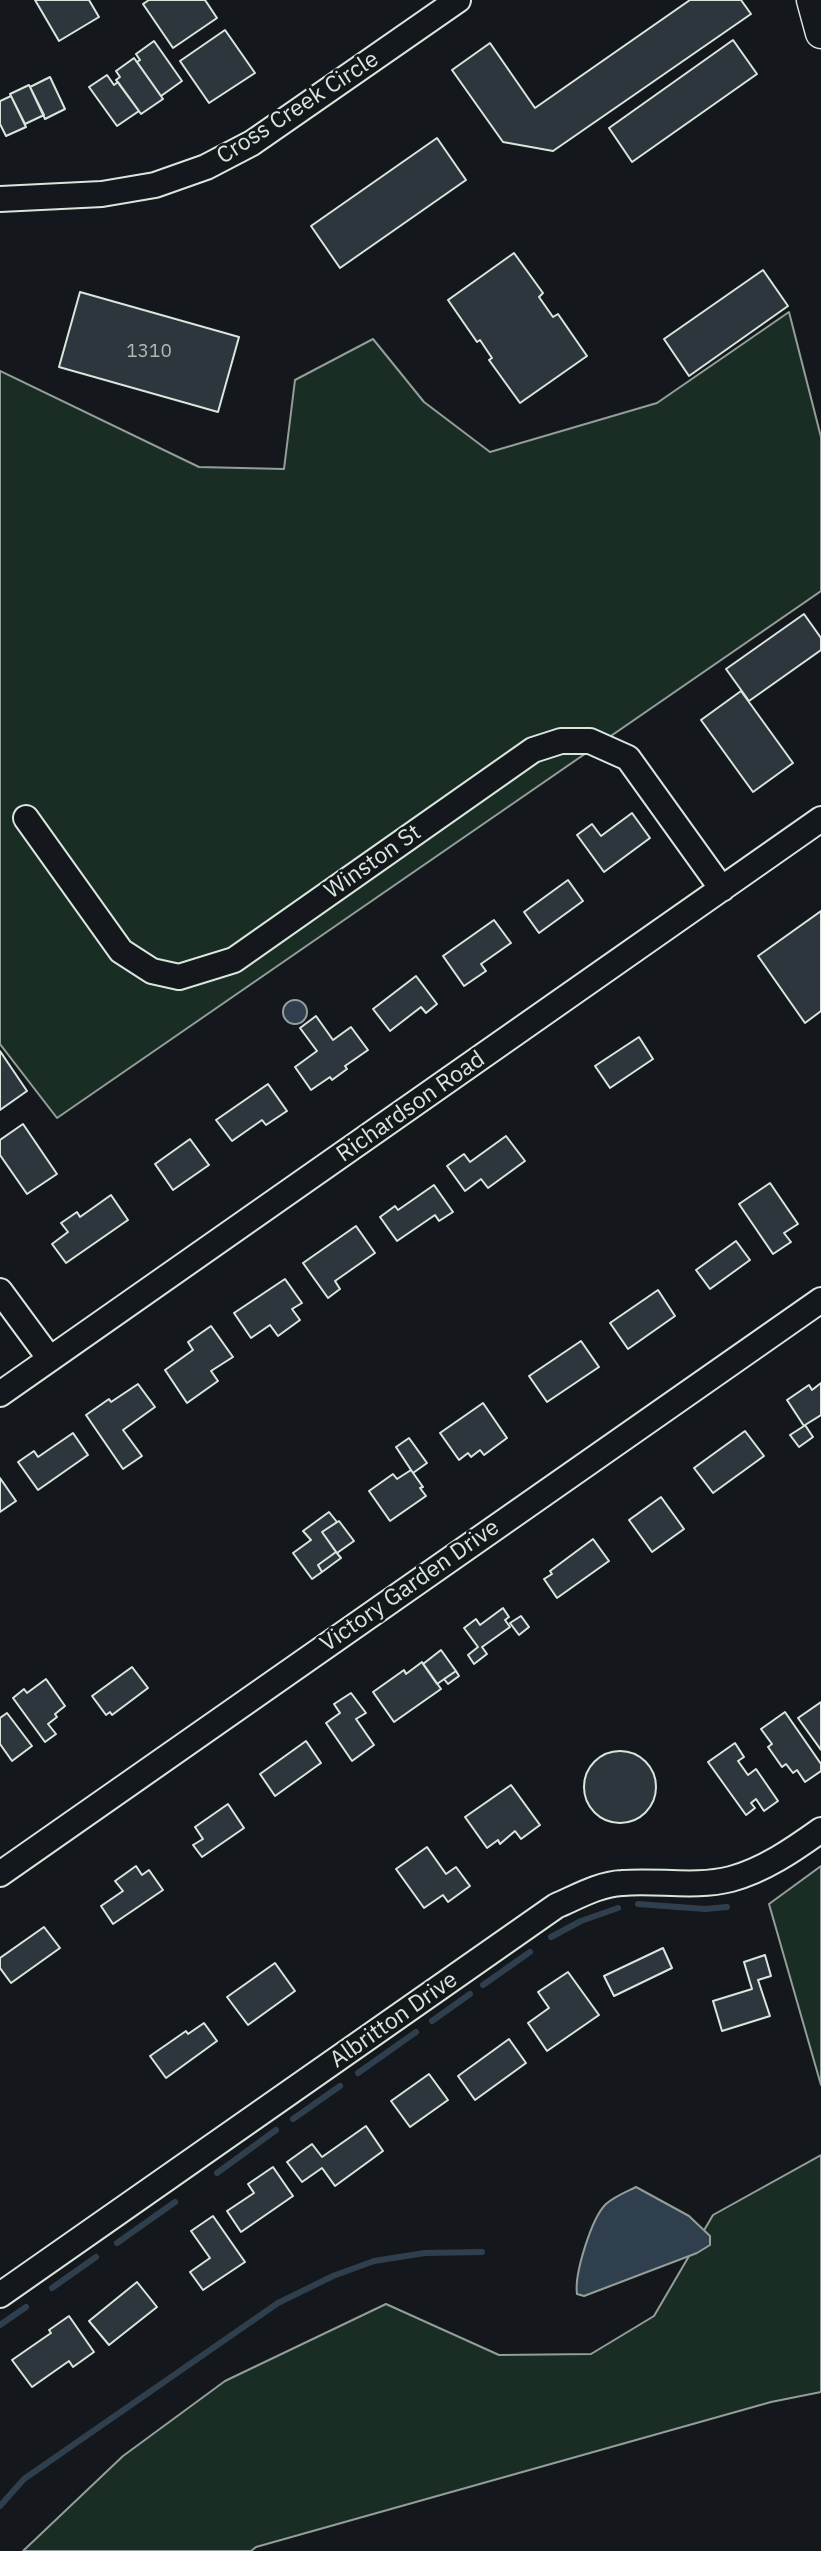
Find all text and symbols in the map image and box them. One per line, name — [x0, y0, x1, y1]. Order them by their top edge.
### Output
street label: Cross Creek Circle — [212, 45, 384, 171]
house number: 1310 — [126, 341, 172, 363]
street label: Winston St — [320, 819, 426, 905]
street label: Richardson Road — [332, 1046, 490, 1168]
street label: Victory Garden Drive — [315, 1514, 505, 1658]
street label: Albritton Drive — [325, 1966, 463, 2074]

